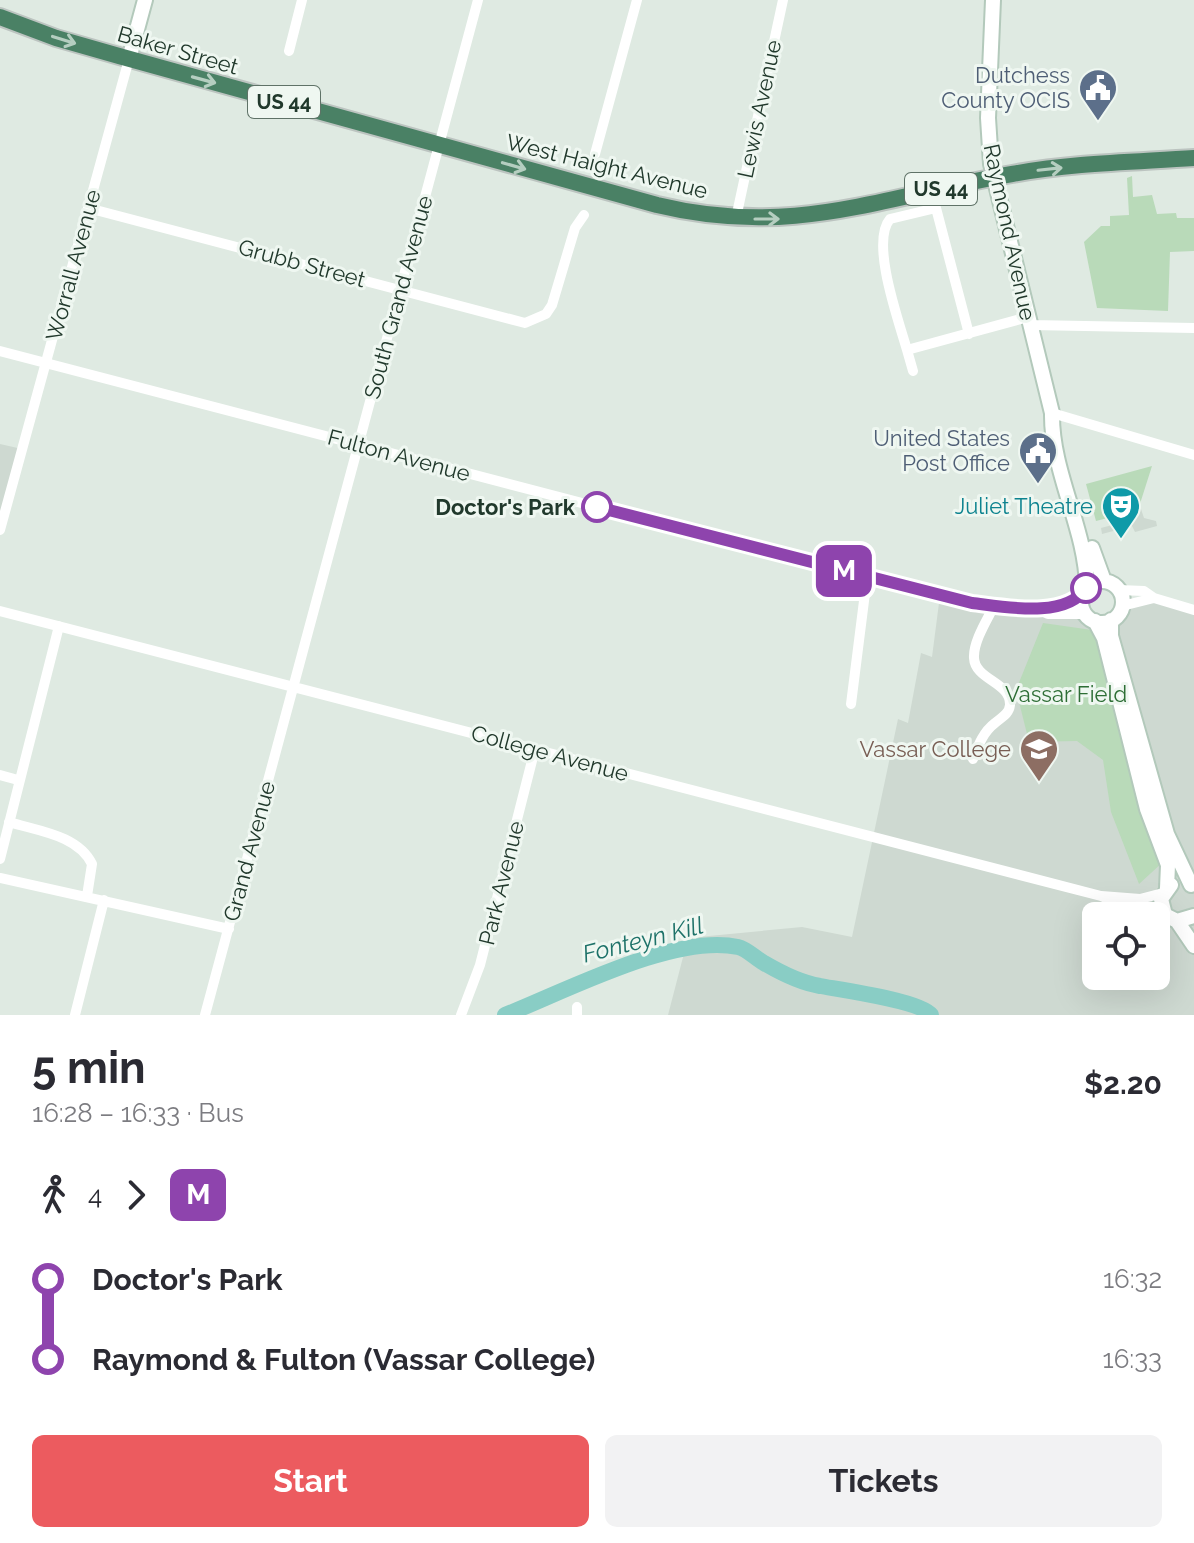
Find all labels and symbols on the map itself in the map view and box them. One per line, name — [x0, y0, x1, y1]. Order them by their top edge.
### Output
street label: Baker Street — [115, 20, 242, 80]
one-way arrow — [50, 33, 76, 48]
street label: Lewis Avenue — [732, 37, 786, 180]
place label: Dutchess County OCIS — [941, 62, 1070, 113]
public building icon: Dutchess County OCIS — [1077, 67, 1119, 122]
one-way arrow — [190, 73, 216, 88]
road number: US 44 — [248, 86, 320, 118]
street label: West Haight Avenue — [504, 128, 711, 204]
street label: Raymond Avenue — [979, 141, 1041, 323]
one-way arrow — [500, 159, 526, 174]
one-way arrow — [1036, 161, 1062, 176]
road number: US 44 — [905, 173, 977, 205]
street label: Worrall Avenue — [40, 186, 106, 343]
street label: South Grand Avenue — [358, 192, 438, 401]
one-way arrow — [753, 211, 780, 227]
street label: Grubb Street — [236, 234, 369, 293]
street label: Fulton Avenue — [325, 423, 473, 487]
place label: United States Post Office — [873, 425, 1010, 476]
public building icon: United States Post Office — [1017, 430, 1059, 485]
theatre icon: Juliet Theatre — [1100, 485, 1142, 540]
marker: Doctor's Park — [582, 492, 612, 522]
place label: Juliet Theatre — [955, 493, 1093, 519]
place label: Doctor's Park — [435, 494, 576, 520]
line badge: M — [818, 545, 870, 597]
unlabelled marker — [1071, 573, 1101, 603]
park label: Vassar Field — [1005, 681, 1127, 707]
street label: College Avenue — [469, 720, 632, 787]
school or university icon: Vassar College — [1018, 728, 1060, 783]
place label: Vassar College — [860, 736, 1011, 762]
street label: Grand Avenue — [218, 778, 280, 924]
street label: Park Avenue — [473, 818, 529, 948]
water label: Fonteyn Kill — [579, 910, 706, 969]

